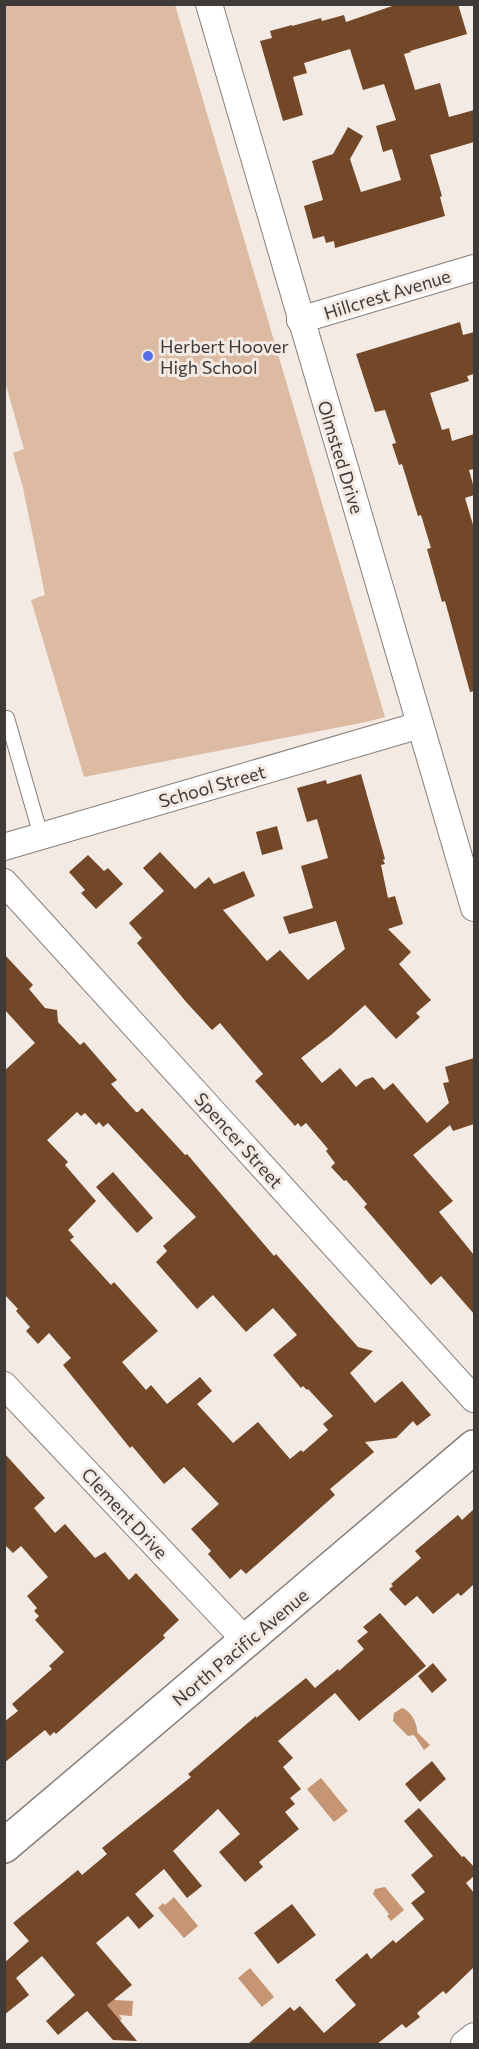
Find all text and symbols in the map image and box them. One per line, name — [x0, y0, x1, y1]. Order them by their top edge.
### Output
street label: Hillcrest Avenue — [321, 264, 453, 324]
place label: Herbert Hoover High School — [160, 335, 289, 378]
marker: Herbert Hoover High School — [141, 349, 155, 363]
street label: Olmsted Drive — [313, 398, 369, 516]
street label: School Street — [156, 760, 268, 812]
street label: Spencer Street — [190, 1088, 288, 1192]
street label: Clement Drive — [77, 1463, 173, 1563]
street label: North Pacific Avenue — [167, 1584, 313, 1710]

